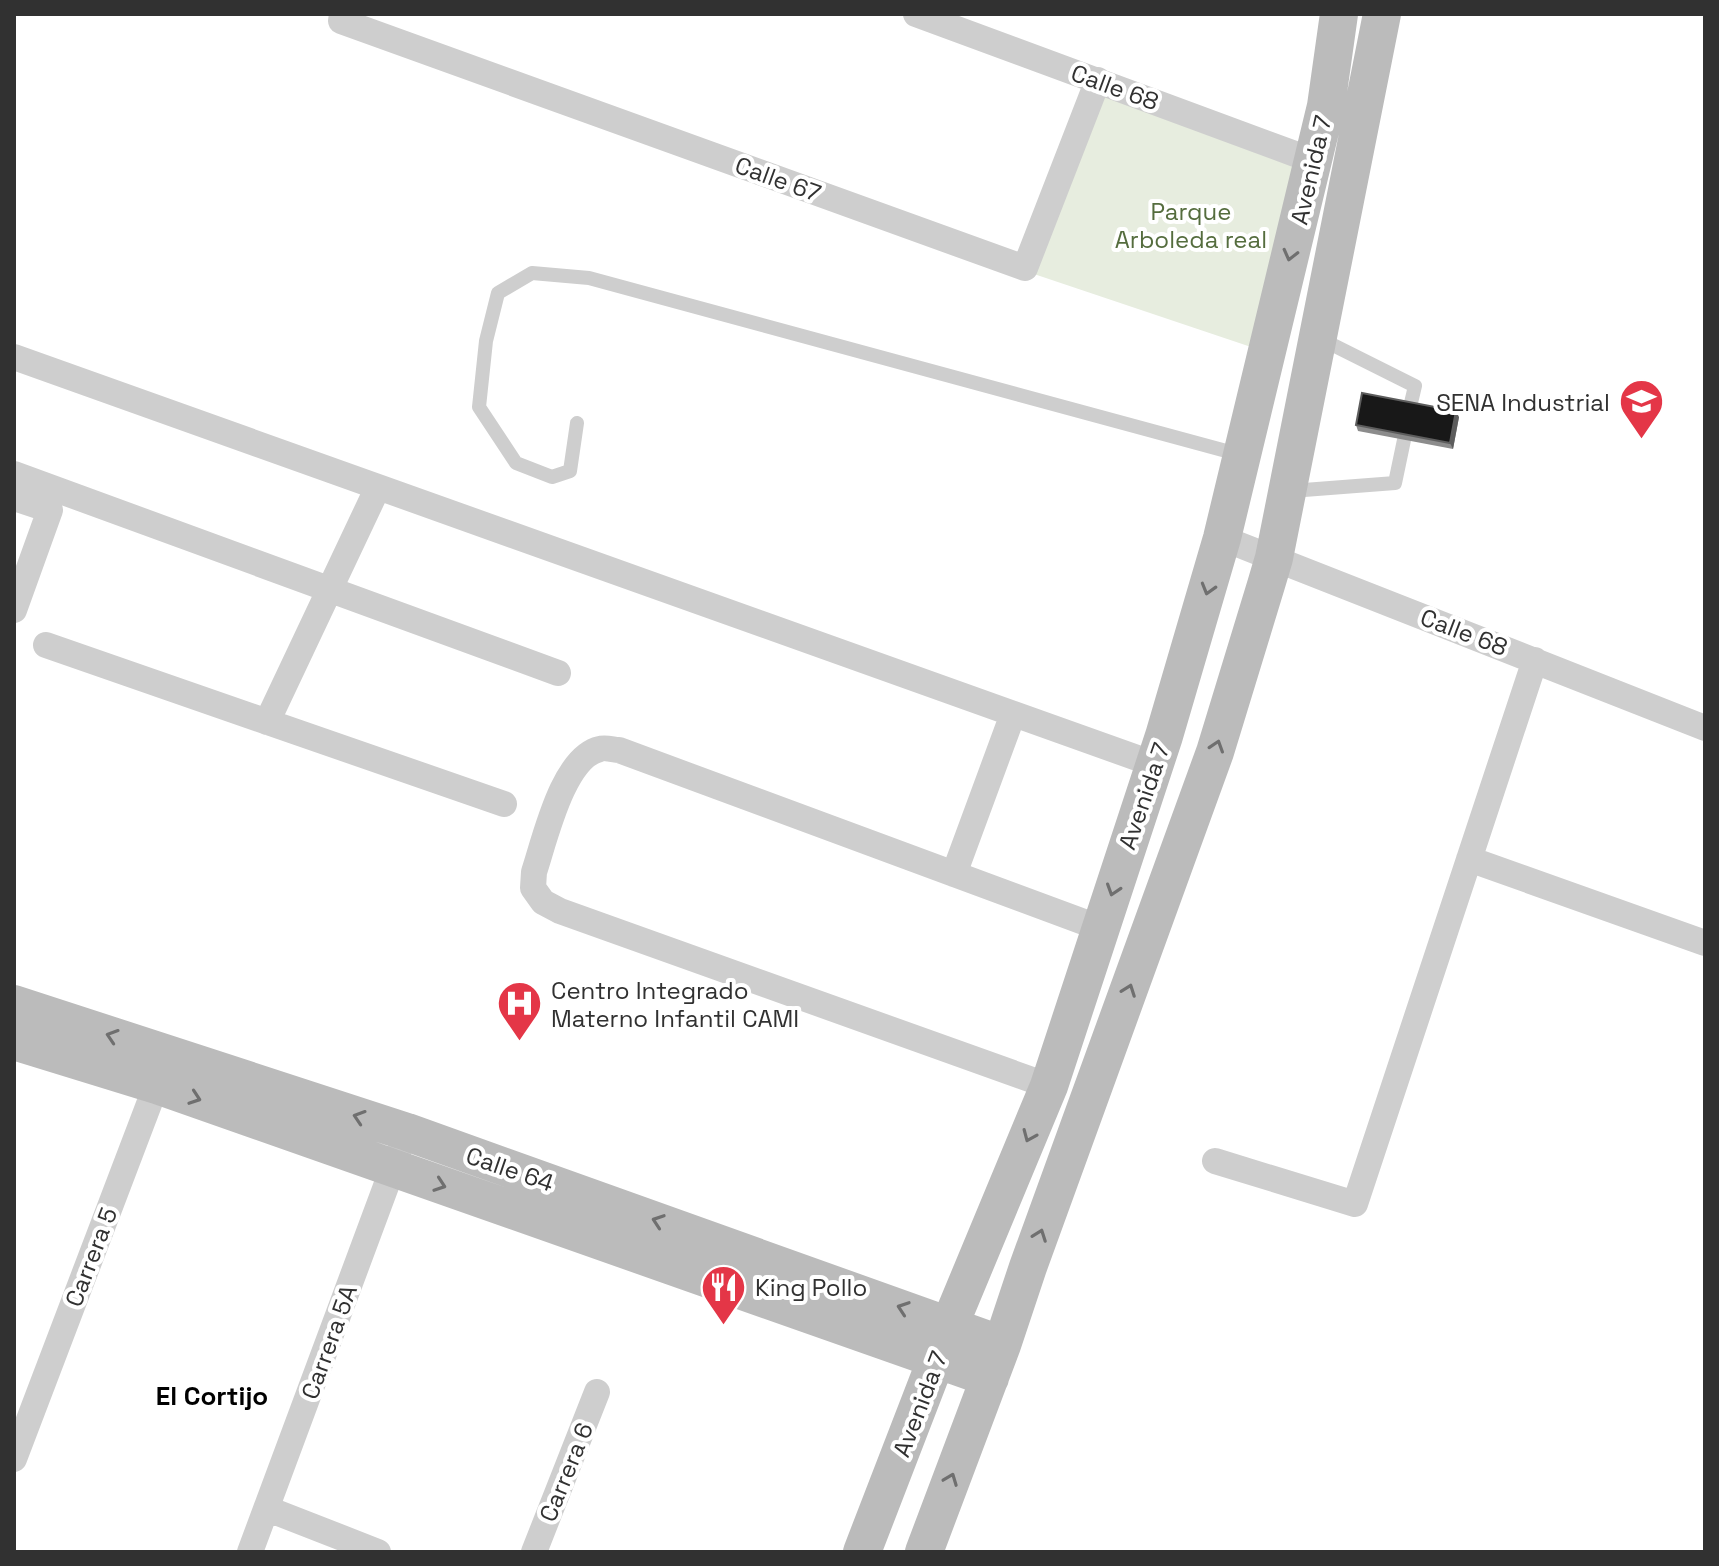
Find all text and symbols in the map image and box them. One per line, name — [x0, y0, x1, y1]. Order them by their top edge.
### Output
street label: Calle 68 — [1067, 57, 1163, 117]
street label: Avenida 7 — [1283, 112, 1339, 228]
street label: Calle 67 — [731, 149, 825, 209]
park label: Parque Arboleda real — [1115, 196, 1267, 255]
one-way arrow — [1283, 247, 1300, 261]
school or university icon: SENA Industrial — [1617, 378, 1665, 441]
place label: SENA Industrial — [1436, 387, 1610, 418]
one-way arrow — [1201, 581, 1217, 595]
street label: Calle 68 — [1416, 601, 1512, 663]
street label: Avenida 7 — [1111, 739, 1177, 853]
one-way arrow — [1208, 740, 1224, 753]
one-way arrow — [1106, 882, 1122, 896]
place label: Centro Integrado Materno Infantil CAMI — [551, 975, 799, 1034]
hospital icon: Centro Integrado Materno Infantil CAMI — [496, 980, 544, 1043]
one-way arrow — [1119, 984, 1135, 998]
one-way arrow — [106, 1029, 120, 1045]
one-way arrow — [187, 1089, 201, 1105]
one-way arrow — [353, 1110, 367, 1126]
one-way arrow — [1022, 1128, 1038, 1142]
street label: Calle 64 — [462, 1140, 558, 1198]
one-way arrow — [433, 1175, 447, 1191]
street label: Carrera 5 — [58, 1203, 124, 1311]
one-way arrow — [652, 1214, 666, 1231]
one-way arrow — [1030, 1228, 1046, 1242]
restaurant icon: King Pollo — [700, 1263, 748, 1326]
place label: King Pollo — [755, 1272, 867, 1303]
street label: Carrera 5A — [294, 1281, 364, 1403]
one-way arrow — [897, 1301, 911, 1317]
street label: Avenida 7 — [886, 1347, 954, 1461]
district label: El Cortijo — [156, 1379, 268, 1413]
street label: Carrera 6 — [532, 1418, 600, 1526]
one-way arrow — [941, 1473, 958, 1487]

